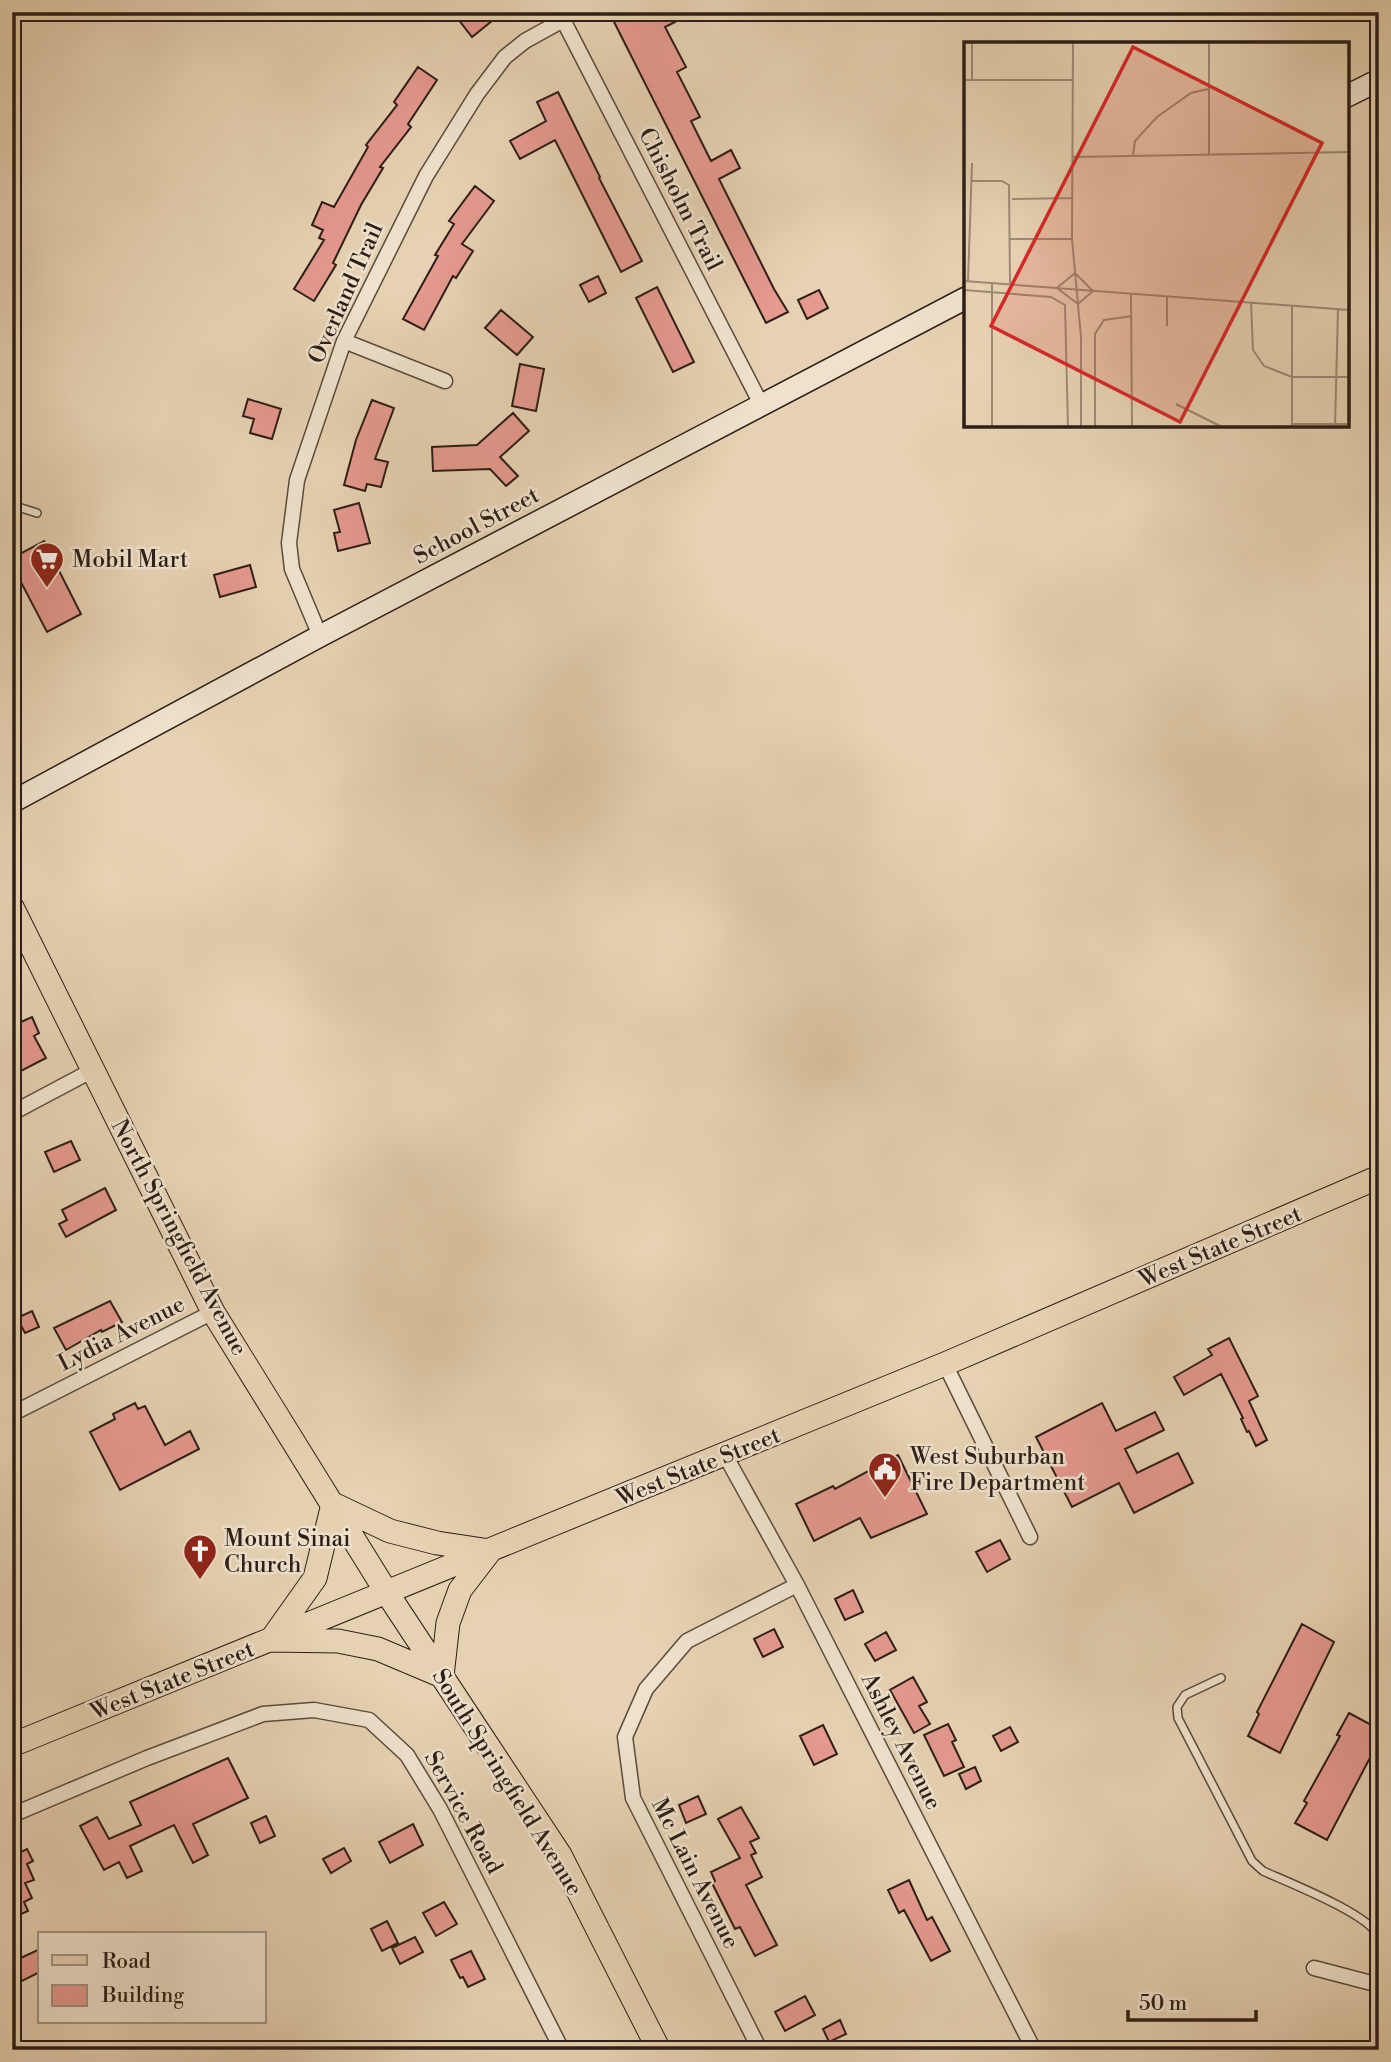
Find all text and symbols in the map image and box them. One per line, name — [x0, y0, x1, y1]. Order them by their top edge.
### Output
inset map — [964, 42, 1349, 427]
street label: Chisholm Trail — [632, 123, 728, 276]
street label: Overland Trail — [302, 218, 390, 368]
street label: School Street — [409, 481, 544, 571]
supermarket icon: Mobil Mart — [28, 540, 66, 589]
place label: Mobil Mart — [72, 546, 188, 574]
street label: North Springfield Avenue — [105, 1115, 253, 1360]
street label: West State Street — [1134, 1200, 1306, 1294]
street label: Lydia Avenue — [53, 1290, 189, 1378]
street label: West State Street — [611, 1421, 784, 1513]
place label: West Suburban Fire Department — [909, 1443, 1085, 1497]
public building icon: West Suburban Fire Department — [866, 1450, 904, 1499]
place label: Mount Sinai Church — [224, 1525, 351, 1579]
church icon: Mount Sinai Church — [181, 1532, 219, 1581]
street label: West State Street — [85, 1635, 258, 1727]
street label: South Springfield Avenue — [426, 1664, 589, 1901]
street label: Ashley Avenue — [854, 1668, 948, 1814]
street label: Service Road — [418, 1746, 508, 1879]
street label: Mc Lain Avenue — [645, 1793, 745, 1953]
legend — [38, 1932, 266, 2024]
text: Road — [102, 1949, 151, 1975]
scale bar — [1128, 1978, 1256, 2022]
text: Building — [101, 1983, 184, 2009]
text: 50 m — [1139, 1991, 1187, 2017]

